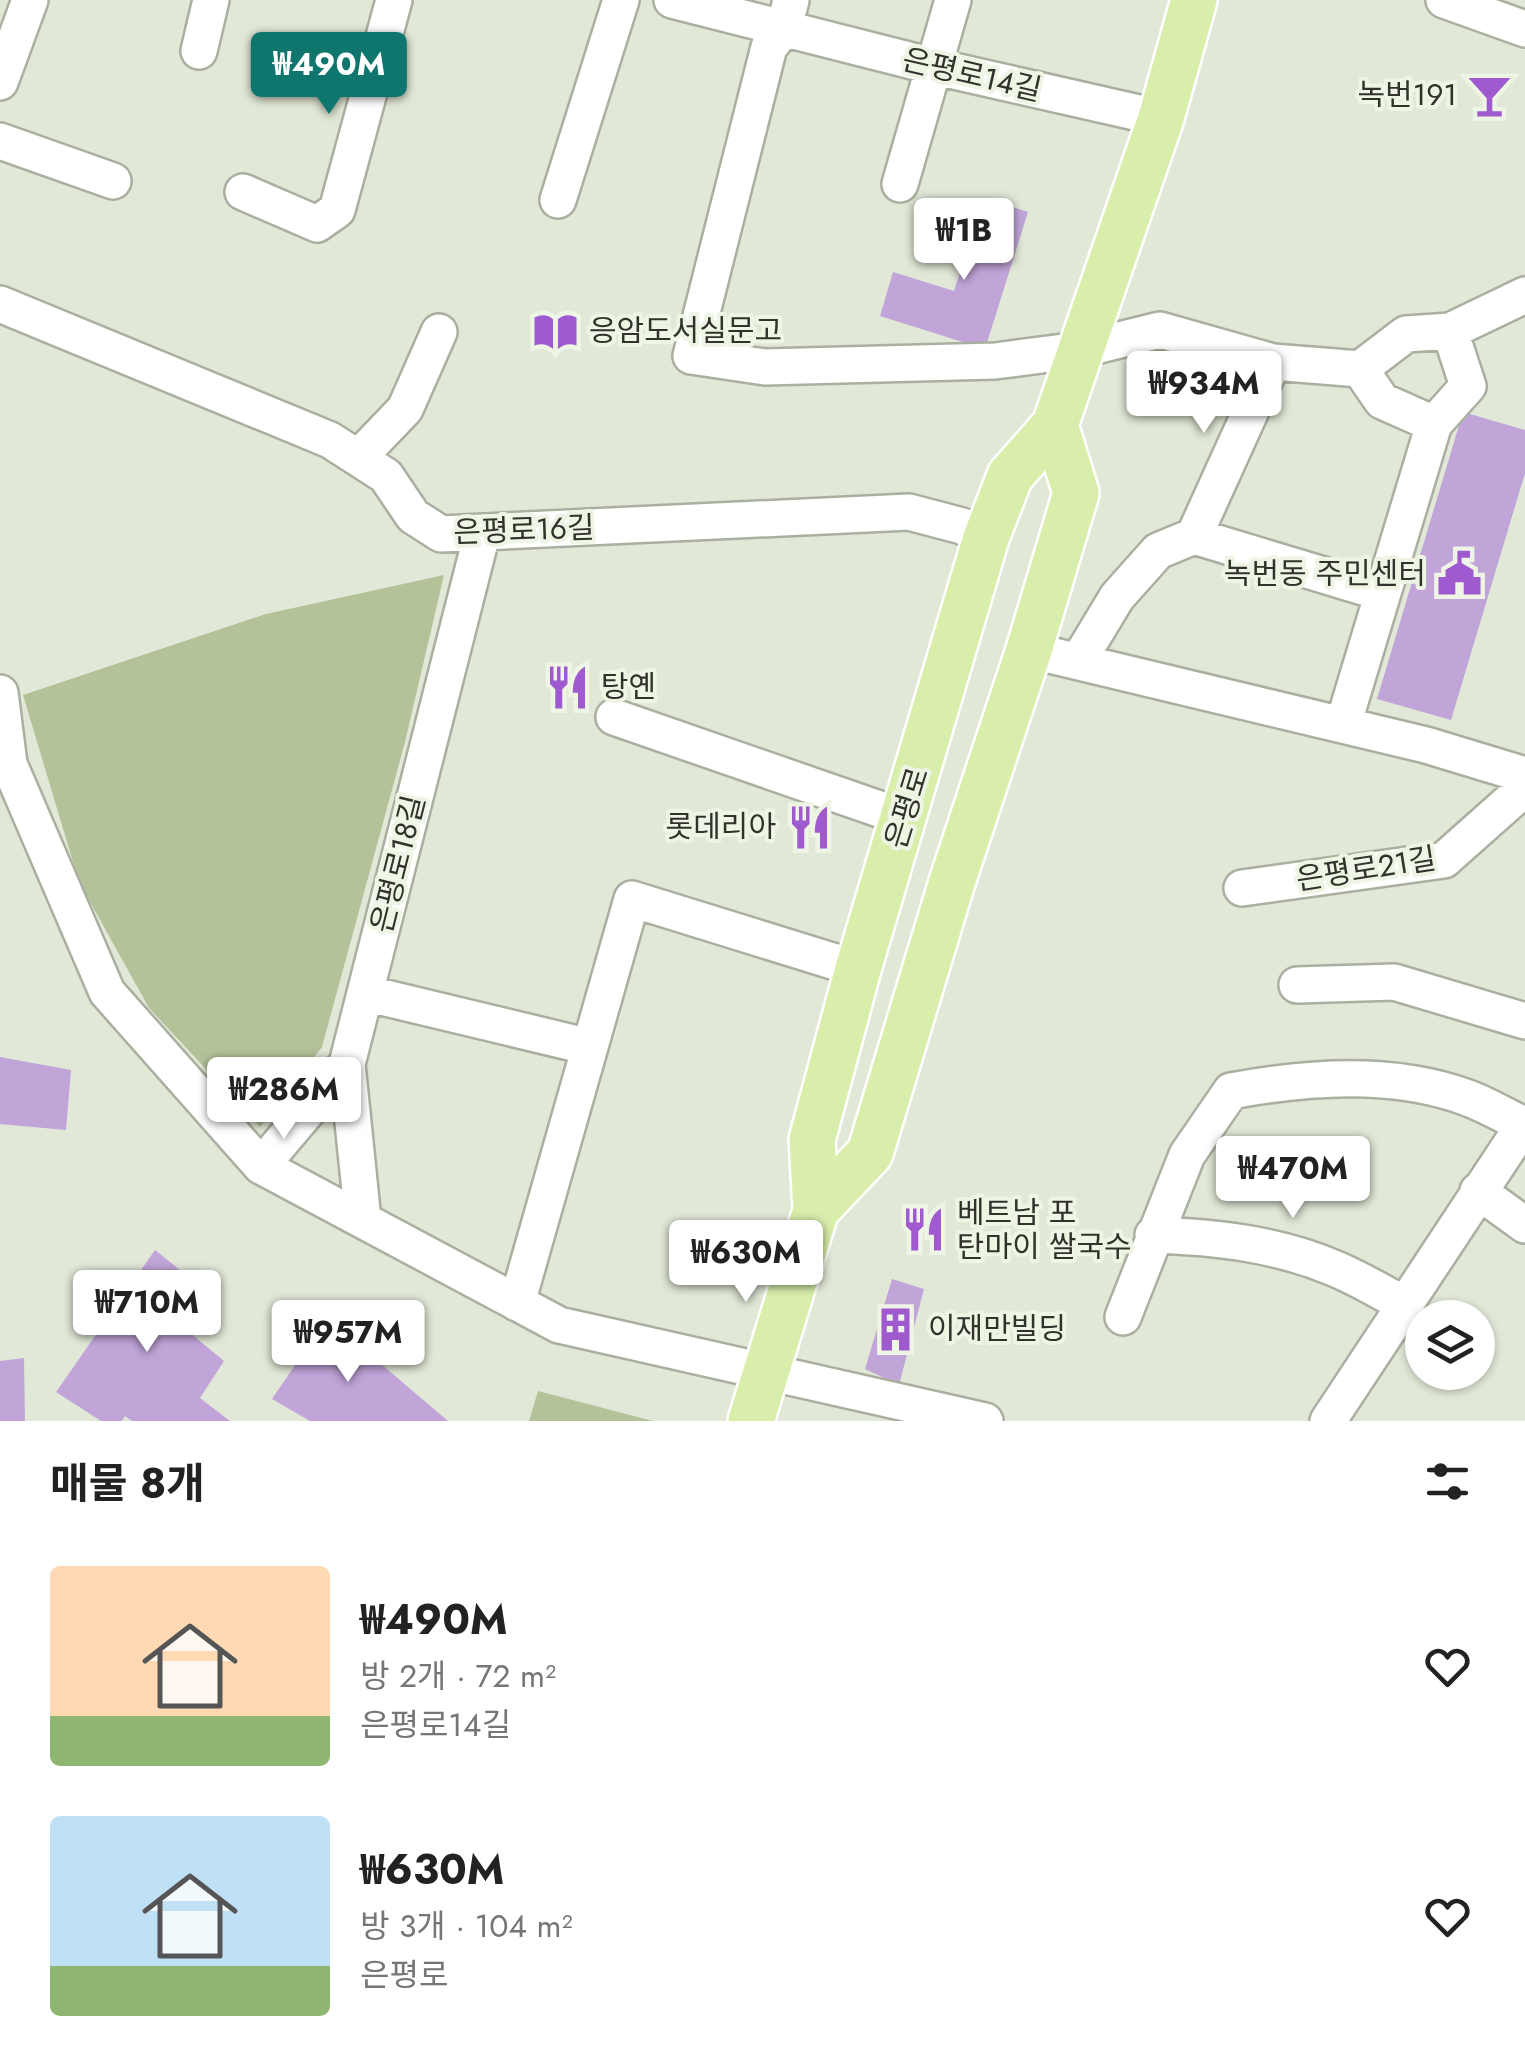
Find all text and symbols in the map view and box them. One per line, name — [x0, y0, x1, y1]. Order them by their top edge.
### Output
pin: ₩490M — [259, 32, 399, 117]
street label: 은평로14길 — [898, 38, 1046, 111]
text: ₩490M — [273, 41, 385, 87]
bar icon: 녹번191 — [1466, 71, 1514, 119]
place label: 녹번191 — [1358, 73, 1457, 116]
pin: ₩1B — [916, 198, 1012, 283]
text: ₩1B — [936, 207, 992, 253]
library icon: 응암도서실문고 — [532, 307, 580, 355]
place label: 응암도서실문고 — [589, 309, 782, 352]
pin: ₩934M — [1134, 351, 1274, 436]
text: ₩934M — [1148, 360, 1260, 406]
street label: 은평로16길 — [453, 506, 595, 553]
public building icon: 녹번동 주민센터 — [1435, 550, 1483, 598]
place label: 녹번동 주민센터 — [1224, 552, 1426, 595]
restaurant icon: 탕옌 — [544, 663, 592, 711]
place label: 탕옌 — [601, 665, 656, 708]
street label: 은평로 — [874, 762, 939, 854]
street label: 은평로18길 — [360, 791, 435, 937]
restaurant icon: 롯데리아 — [785, 803, 833, 851]
place label: 롯데리아 — [666, 805, 776, 848]
street label: 은평로21길 — [1293, 836, 1439, 901]
pin: ₩286M — [214, 1057, 354, 1142]
text: ₩286M — [229, 1066, 339, 1112]
pin: ₩470M — [1223, 1136, 1363, 1221]
text: ₩470M — [1238, 1145, 1348, 1191]
place label: 베트남 포 탄마이 쌀국수 — [957, 1191, 1132, 1268]
restaurant icon: 베트남 포 탄마이 쌀국수 — [900, 1206, 948, 1254]
pin: ₩630M — [676, 1220, 816, 1305]
text: ₩630M — [691, 1229, 801, 1275]
pin: ₩710M — [77, 1270, 217, 1355]
text: ₩710M — [95, 1279, 199, 1325]
pin: ₩957M — [278, 1300, 418, 1385]
map controls — [1405, 1300, 1495, 1390]
button: layers — [1405, 1300, 1495, 1390]
building icon: 이재만빌딩 — [871, 1305, 919, 1353]
place label: 이재만빌딩 — [928, 1307, 1066, 1350]
text: ₩957M — [294, 1309, 402, 1355]
text: 매물 8개 — [50, 1453, 205, 1514]
icon: filters — [1420, 1454, 1475, 1509]
text: ₩490M — [360, 1589, 507, 1650]
icon: home — [130, 1606, 250, 1726]
icon: heart — [1420, 1639, 1475, 1694]
text: 방 2개 · 72 m² — [360, 1653, 556, 1699]
text: 은평로14길 — [360, 1702, 511, 1748]
text: ₩630M — [360, 1839, 504, 1900]
icon: home — [130, 1856, 250, 1976]
icon: heart — [1420, 1889, 1475, 1944]
text: 방 3개 · 104 m² — [360, 1903, 573, 1949]
text: 은평로 — [360, 1952, 448, 1998]

